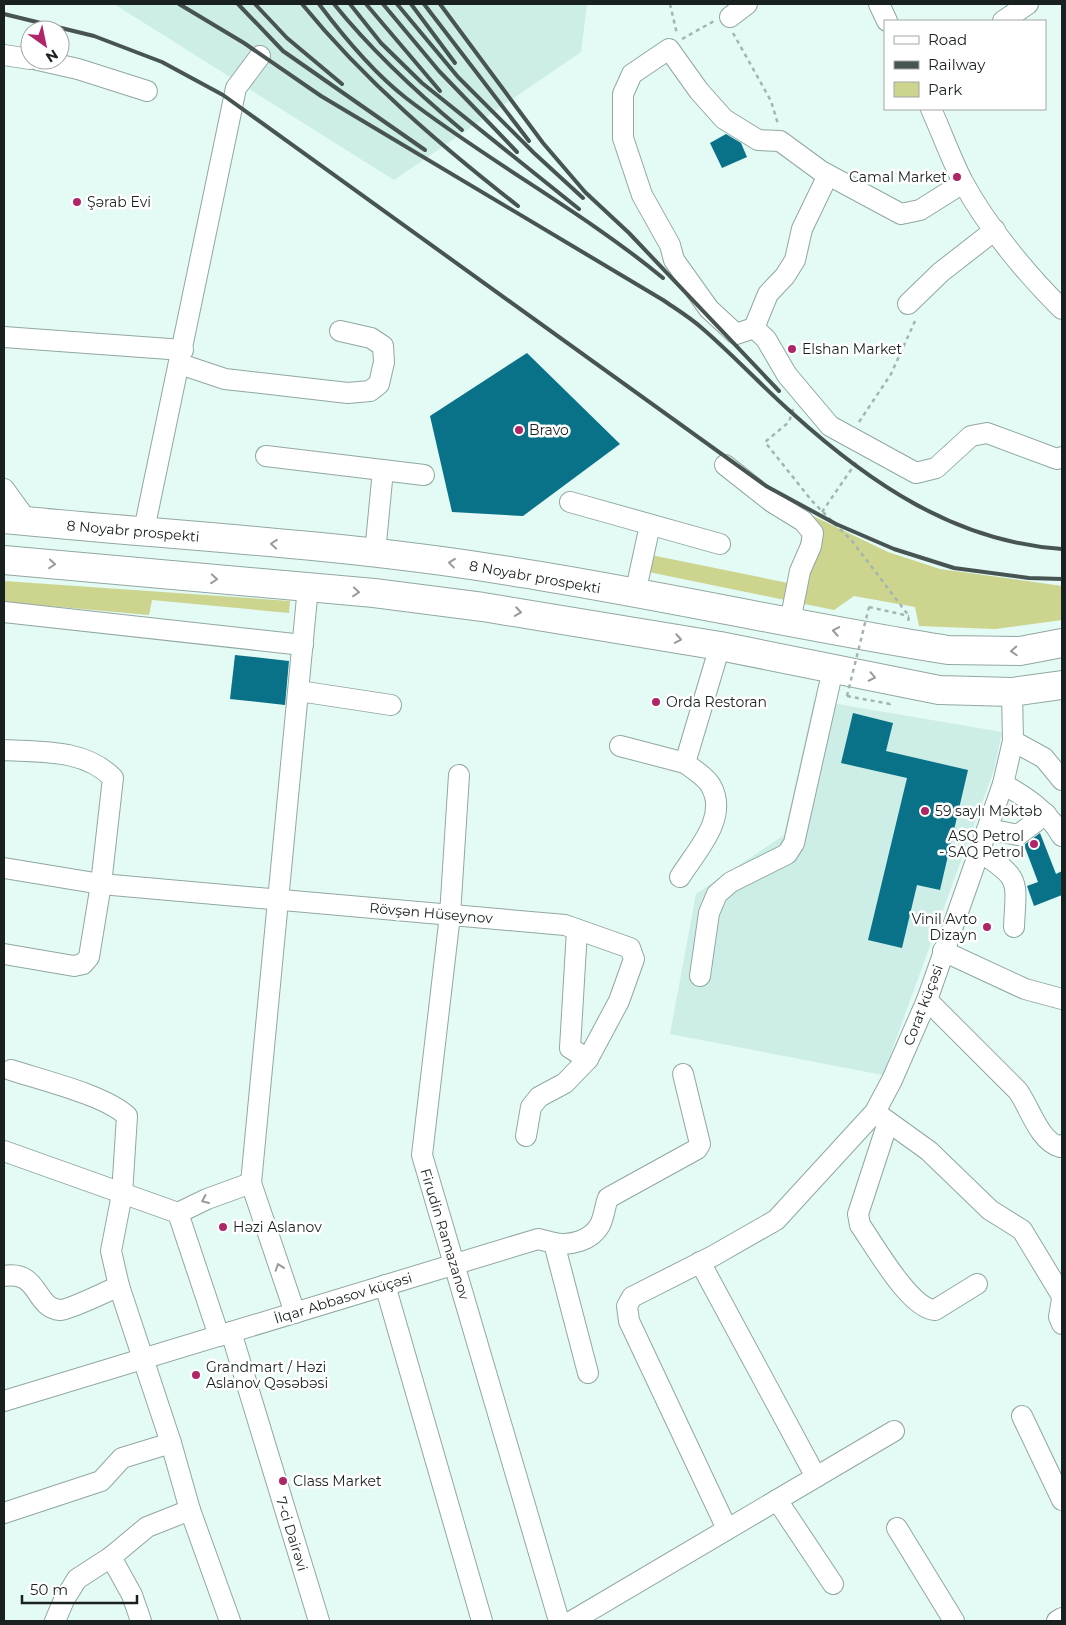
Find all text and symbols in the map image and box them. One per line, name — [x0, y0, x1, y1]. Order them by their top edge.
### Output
north arrow — [20, 20, 70, 70]
legend — [884, 20, 1046, 110]
text: Road — [928, 30, 967, 49]
text: N — [42, 45, 62, 67]
text: Railway — [928, 55, 986, 74]
text: Park — [928, 80, 962, 99]
place label: Camal Market — [849, 168, 947, 186]
marker: Camal Market — [951, 171, 963, 183]
place label: Şərab Evi — [87, 193, 151, 211]
marker: Şərab Evi — [71, 196, 83, 208]
place label: Elshan Market — [802, 340, 902, 358]
marker: Elshan Market — [786, 343, 798, 355]
place label: Bravo — [529, 421, 569, 439]
marker: Bravo — [513, 424, 525, 436]
street label: 8 Noyabr prospekti — [66, 516, 200, 546]
one-way arrow — [270, 539, 278, 550]
street label: 8 Noyabr prospekti — [468, 557, 602, 597]
one-way arrow — [448, 558, 456, 569]
one-way arrow — [49, 559, 57, 570]
one-way arrow — [210, 573, 218, 584]
one-way arrow — [353, 586, 361, 597]
one-way arrow — [514, 606, 522, 617]
one-way arrow — [832, 626, 840, 636]
one-way arrow — [674, 633, 682, 643]
one-way arrow — [1010, 645, 1018, 656]
one-way arrow — [867, 671, 876, 682]
place label: Orda Restoran — [666, 693, 767, 711]
marker: Orda Restoran — [650, 696, 662, 708]
place label: 59 saylı Məktəb — [935, 802, 1042, 820]
marker: 59 saylı Məktəb — [919, 805, 931, 817]
place label: ASQ Petrol - SAQ Petrol — [939, 827, 1024, 861]
marker: ASQ Petrol - SAQ Petrol — [1028, 838, 1040, 850]
street label: Rövşən Hüseynov — [369, 899, 494, 927]
place label: Vinil Avto Dizayn — [911, 910, 977, 944]
marker: Vinil Avto Dizayn — [981, 921, 993, 933]
street label: Corat küçəsi — [899, 962, 947, 1048]
street label: Firudin Ramazanov — [416, 1166, 474, 1302]
one-way arrow — [201, 1194, 210, 1205]
place label: Həzi Aslanov — [233, 1218, 322, 1236]
marker: Həzi Aslanov — [217, 1221, 229, 1233]
one-way arrow — [275, 1263, 285, 1272]
street label: İlqar Abbasov küçəsi — [272, 1268, 414, 1328]
place label: Grandmart / Həzi Aslanov Qəsəbəsi — [206, 1358, 328, 1392]
marker: Grandmart / Həzi Aslanov Qəsəbəsi — [190, 1369, 202, 1381]
place label: Class Market — [293, 1472, 382, 1490]
marker: Class Market — [277, 1475, 289, 1487]
street label: 7-ci Dairəvi — [272, 1495, 312, 1573]
scale bar — [22, 1572, 138, 1604]
text: 50 m — [30, 1580, 68, 1599]

